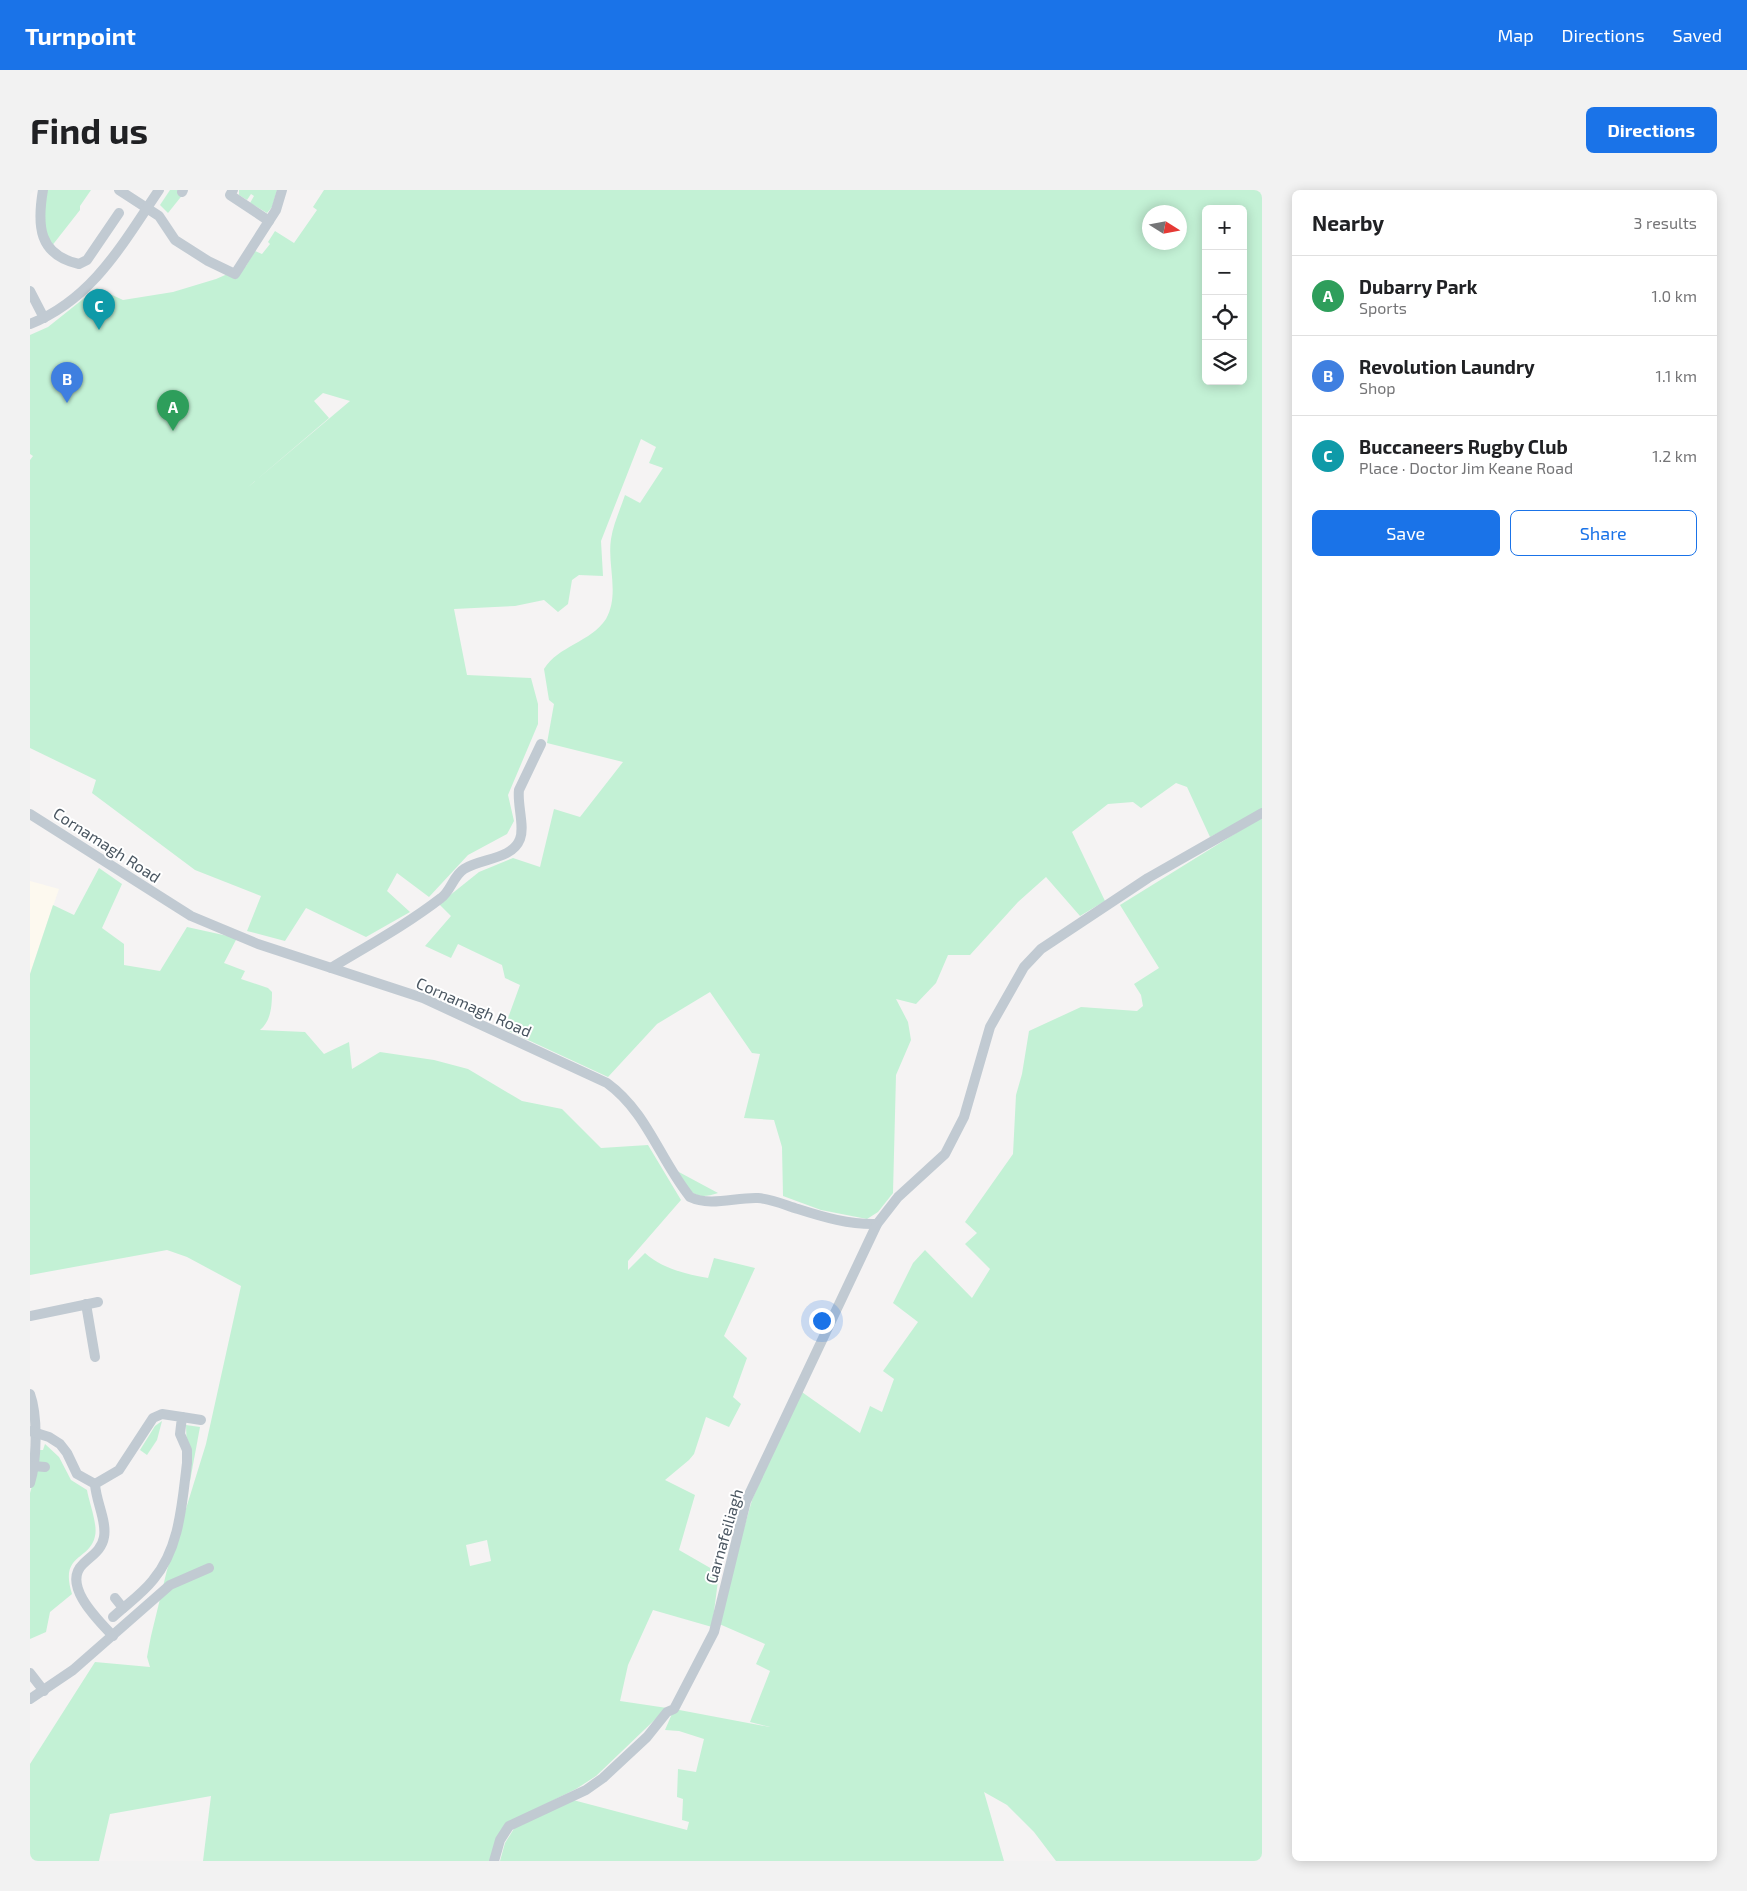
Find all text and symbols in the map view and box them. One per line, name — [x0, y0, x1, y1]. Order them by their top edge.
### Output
text: Turnpoint — [25, 21, 136, 50]
text: Map — [1497, 24, 1534, 46]
text: Directions — [1562, 24, 1645, 46]
text: Saved — [1673, 24, 1722, 46]
button: Directions — [1586, 107, 1717, 153]
text: Find us — [30, 109, 148, 151]
north arrow — [1142, 205, 1187, 250]
map controls — [1202, 205, 1247, 385]
button: + — [1202, 205, 1247, 250]
text: Nearby — [1312, 210, 1384, 235]
text: 3 results — [1634, 213, 1697, 232]
button: − — [1202, 250, 1247, 295]
text: Dubarry Park — [1359, 275, 1477, 298]
text: A — [1323, 286, 1333, 305]
text: 1.0 km — [1652, 286, 1697, 305]
pin: C — [83, 289, 115, 330]
button: locate — [1202, 295, 1247, 340]
text: Sports — [1359, 298, 1407, 317]
button: layers — [1202, 340, 1247, 385]
text: Revolution Laundry — [1359, 355, 1535, 378]
pin: B — [51, 362, 83, 403]
text: B — [1323, 366, 1333, 385]
text: 1.1 km — [1656, 366, 1697, 385]
text: Shop — [1359, 378, 1396, 397]
pin: A — [157, 390, 189, 431]
text: Buccaneers Rugby Club — [1359, 435, 1568, 458]
text: C — [1323, 446, 1333, 465]
text: 1.2 km — [1652, 446, 1697, 465]
text: Place · Doctor Jim Keane Road — [1359, 458, 1573, 477]
button: Save — [1312, 510, 1500, 556]
button: Share — [1510, 510, 1697, 556]
street label: Cornamagh Road — [50, 803, 165, 886]
street label: Cornamagh Road — [414, 973, 535, 1040]
your location — [809, 1308, 835, 1334]
street label: Garnafeiliagh — [701, 1486, 746, 1585]

